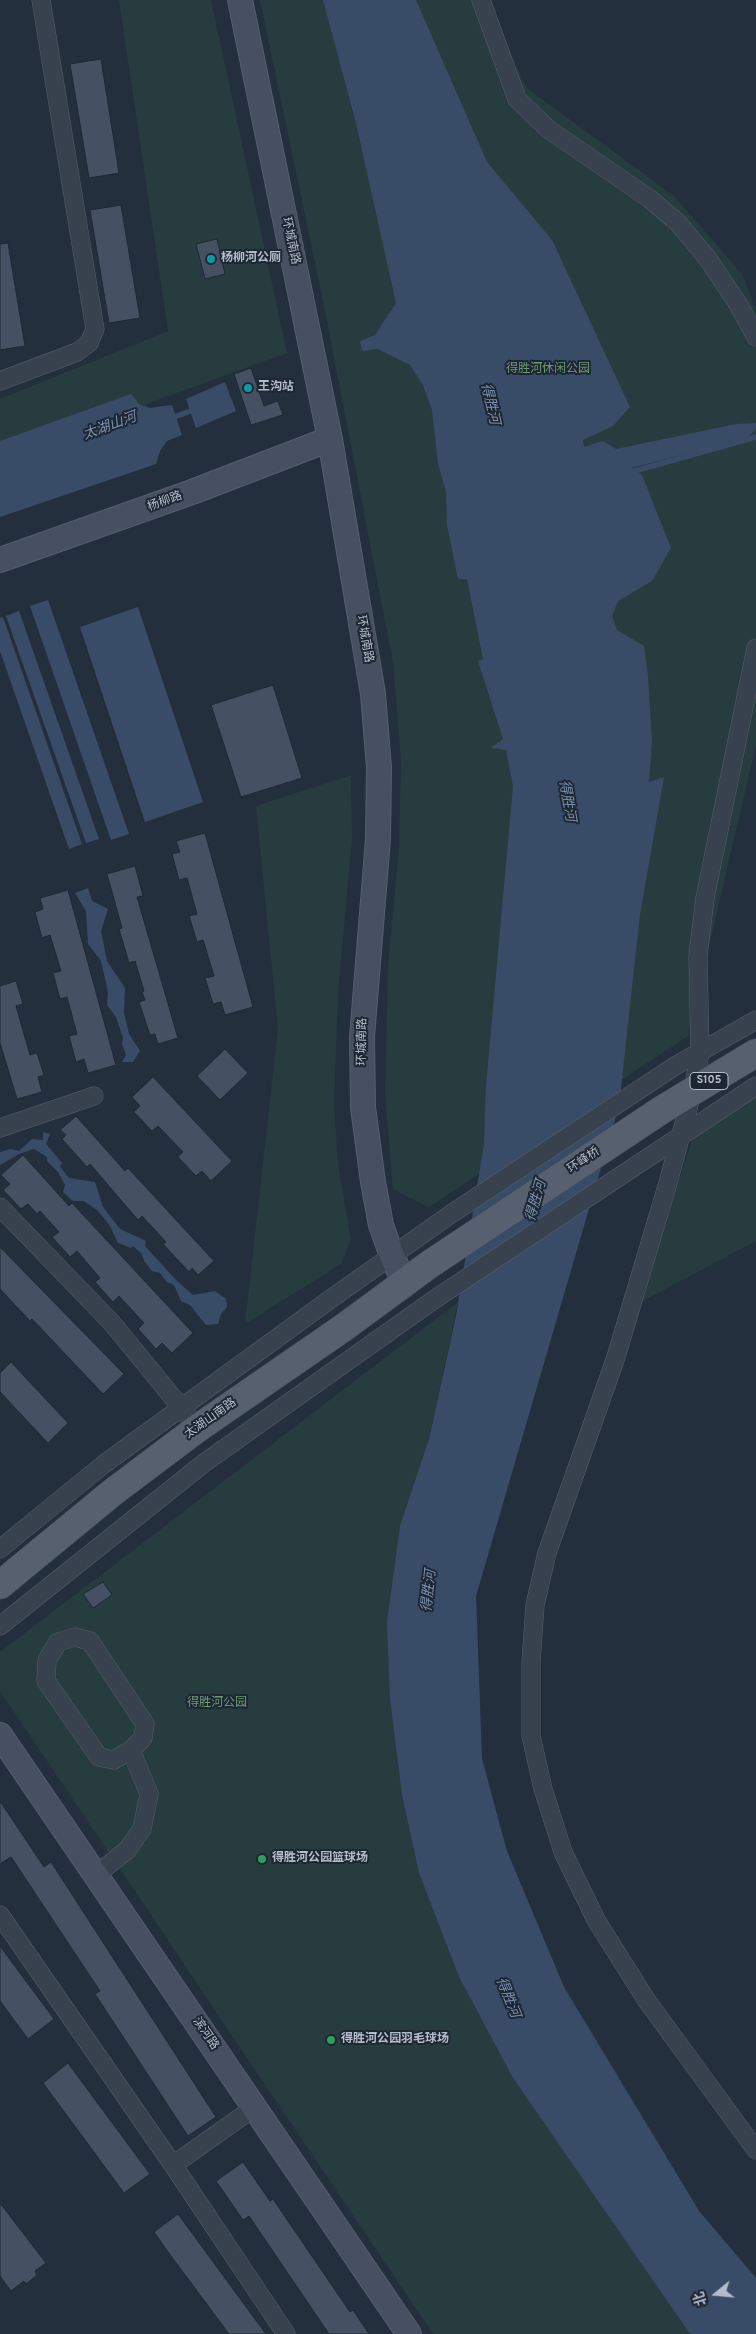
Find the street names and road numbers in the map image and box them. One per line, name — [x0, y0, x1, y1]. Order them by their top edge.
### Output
street label: 环城南路 — [278, 216, 302, 266]
street label: 杨柳路 — [146, 489, 184, 515]
street label: 环城南路 — [353, 614, 375, 664]
street label: 环城南路 — [355, 1018, 371, 1066]
road number: S105 — [690, 1072, 728, 1090]
street label: 环峰桥 — [565, 1145, 603, 1177]
street label: 太湖山南路 — [182, 1396, 240, 1442]
street label: 滨河路 — [189, 2015, 221, 2053]

